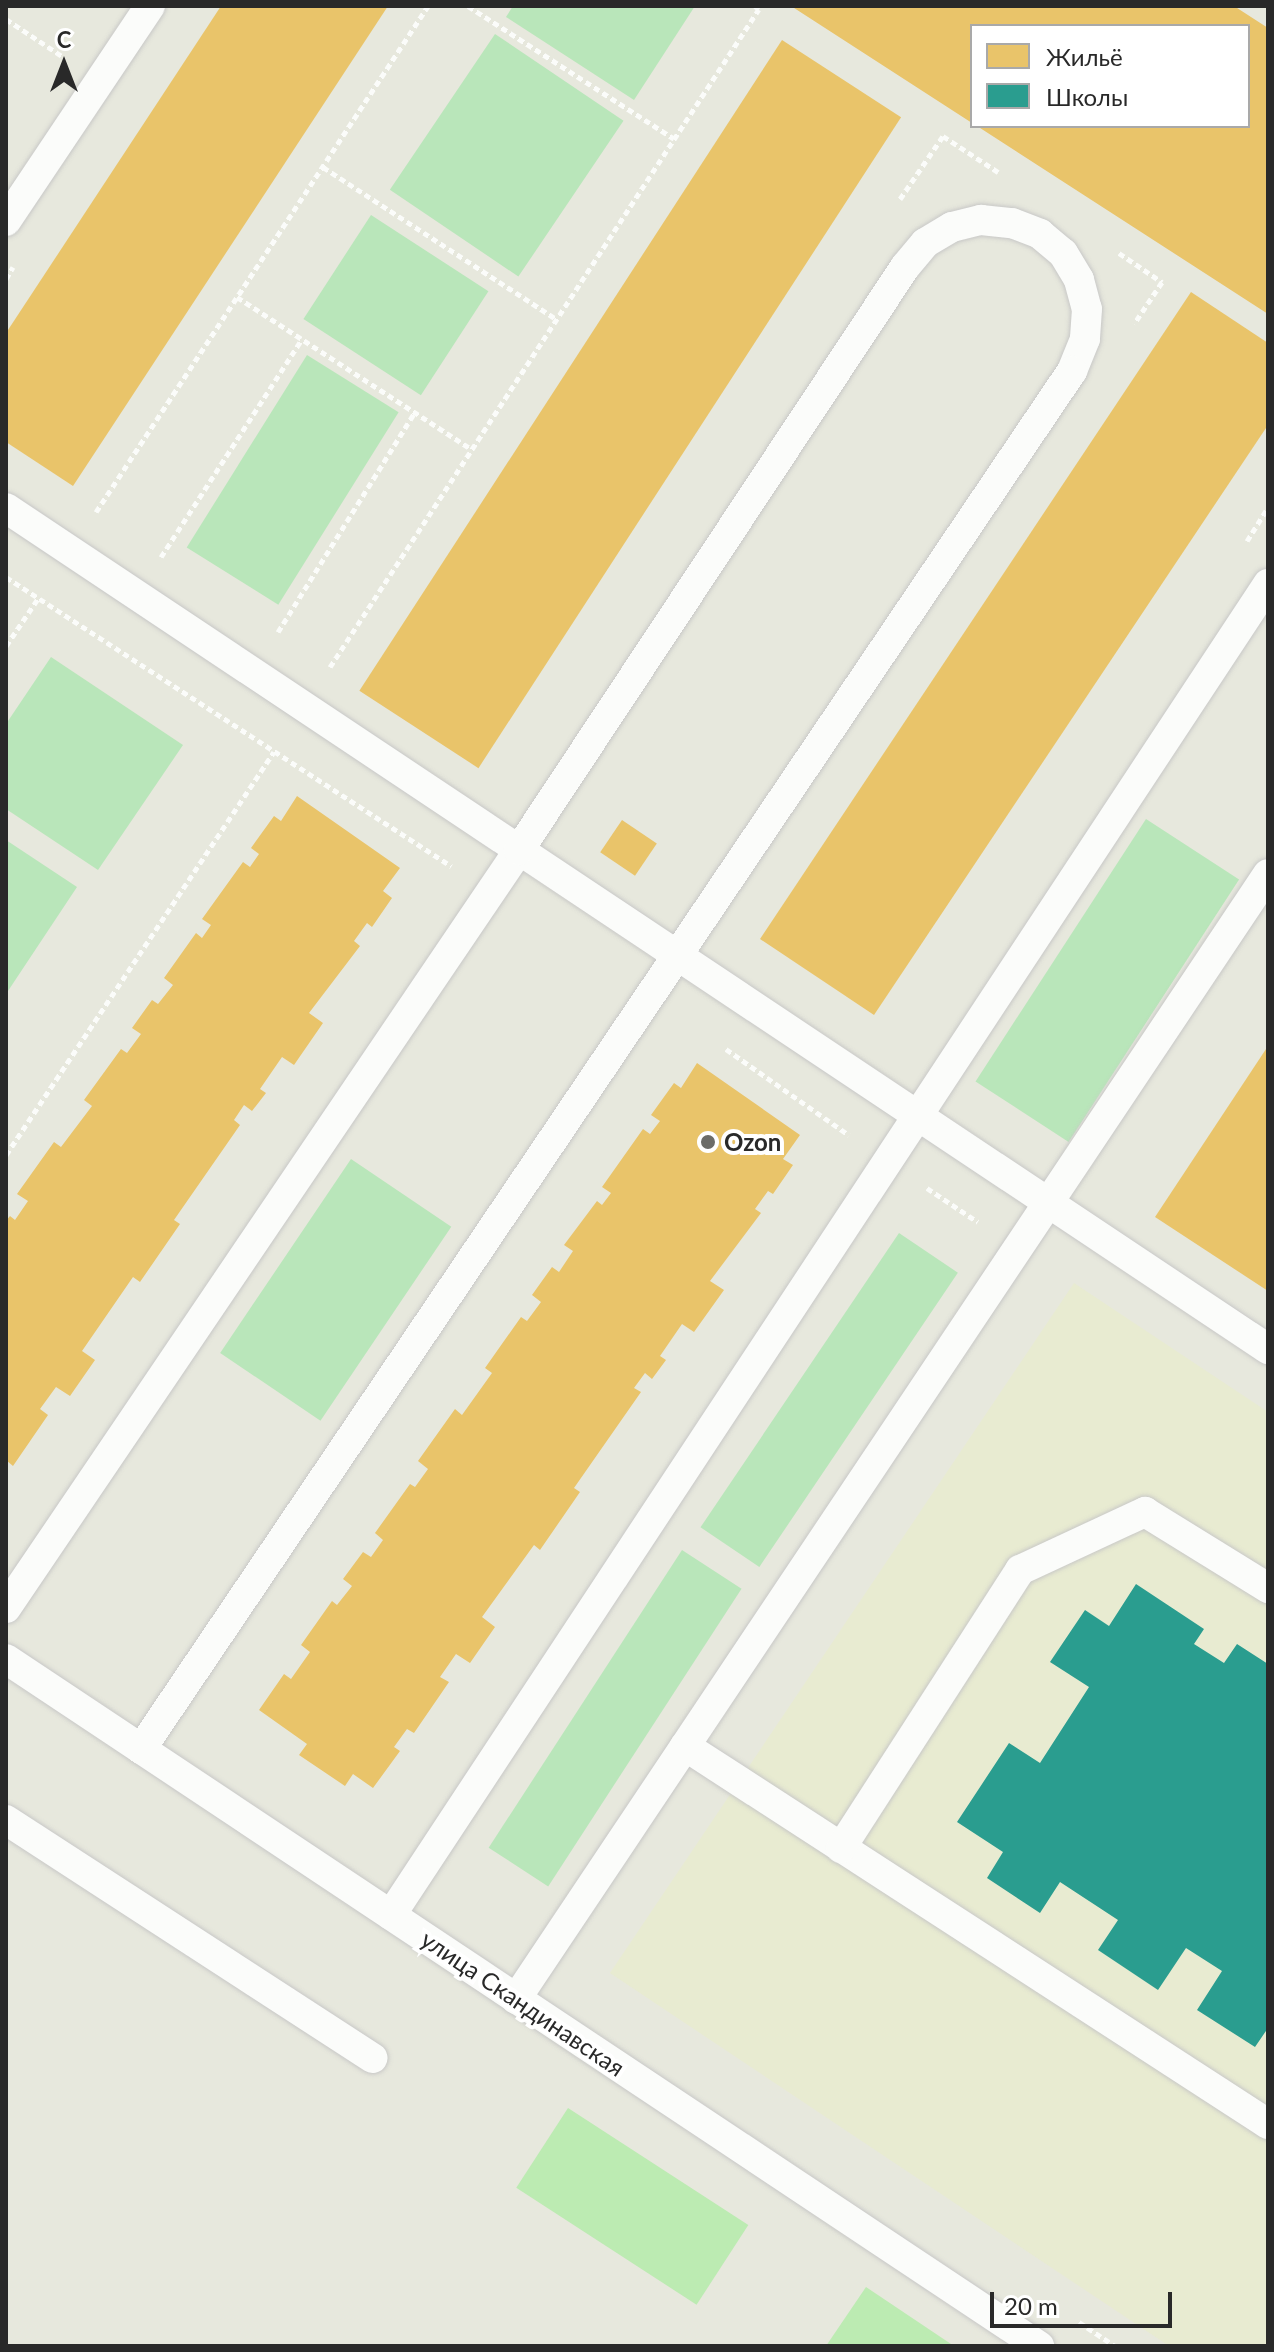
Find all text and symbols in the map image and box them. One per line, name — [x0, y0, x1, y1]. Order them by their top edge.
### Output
north arrow — [24, 24, 104, 104]
legend — [970, 24, 1250, 128]
text: С — [57, 26, 71, 53]
text: Жильё — [1046, 42, 1123, 71]
text: Школы — [1046, 82, 1128, 111]
place label: Ozon — [724, 1128, 781, 1156]
marker: Ozon — [699, 1133, 717, 1151]
street label: улица Скандинавская — [416, 1924, 630, 2082]
scale bar — [994, 2276, 1176, 2326]
text: 20 m — [1004, 2291, 1058, 2320]

